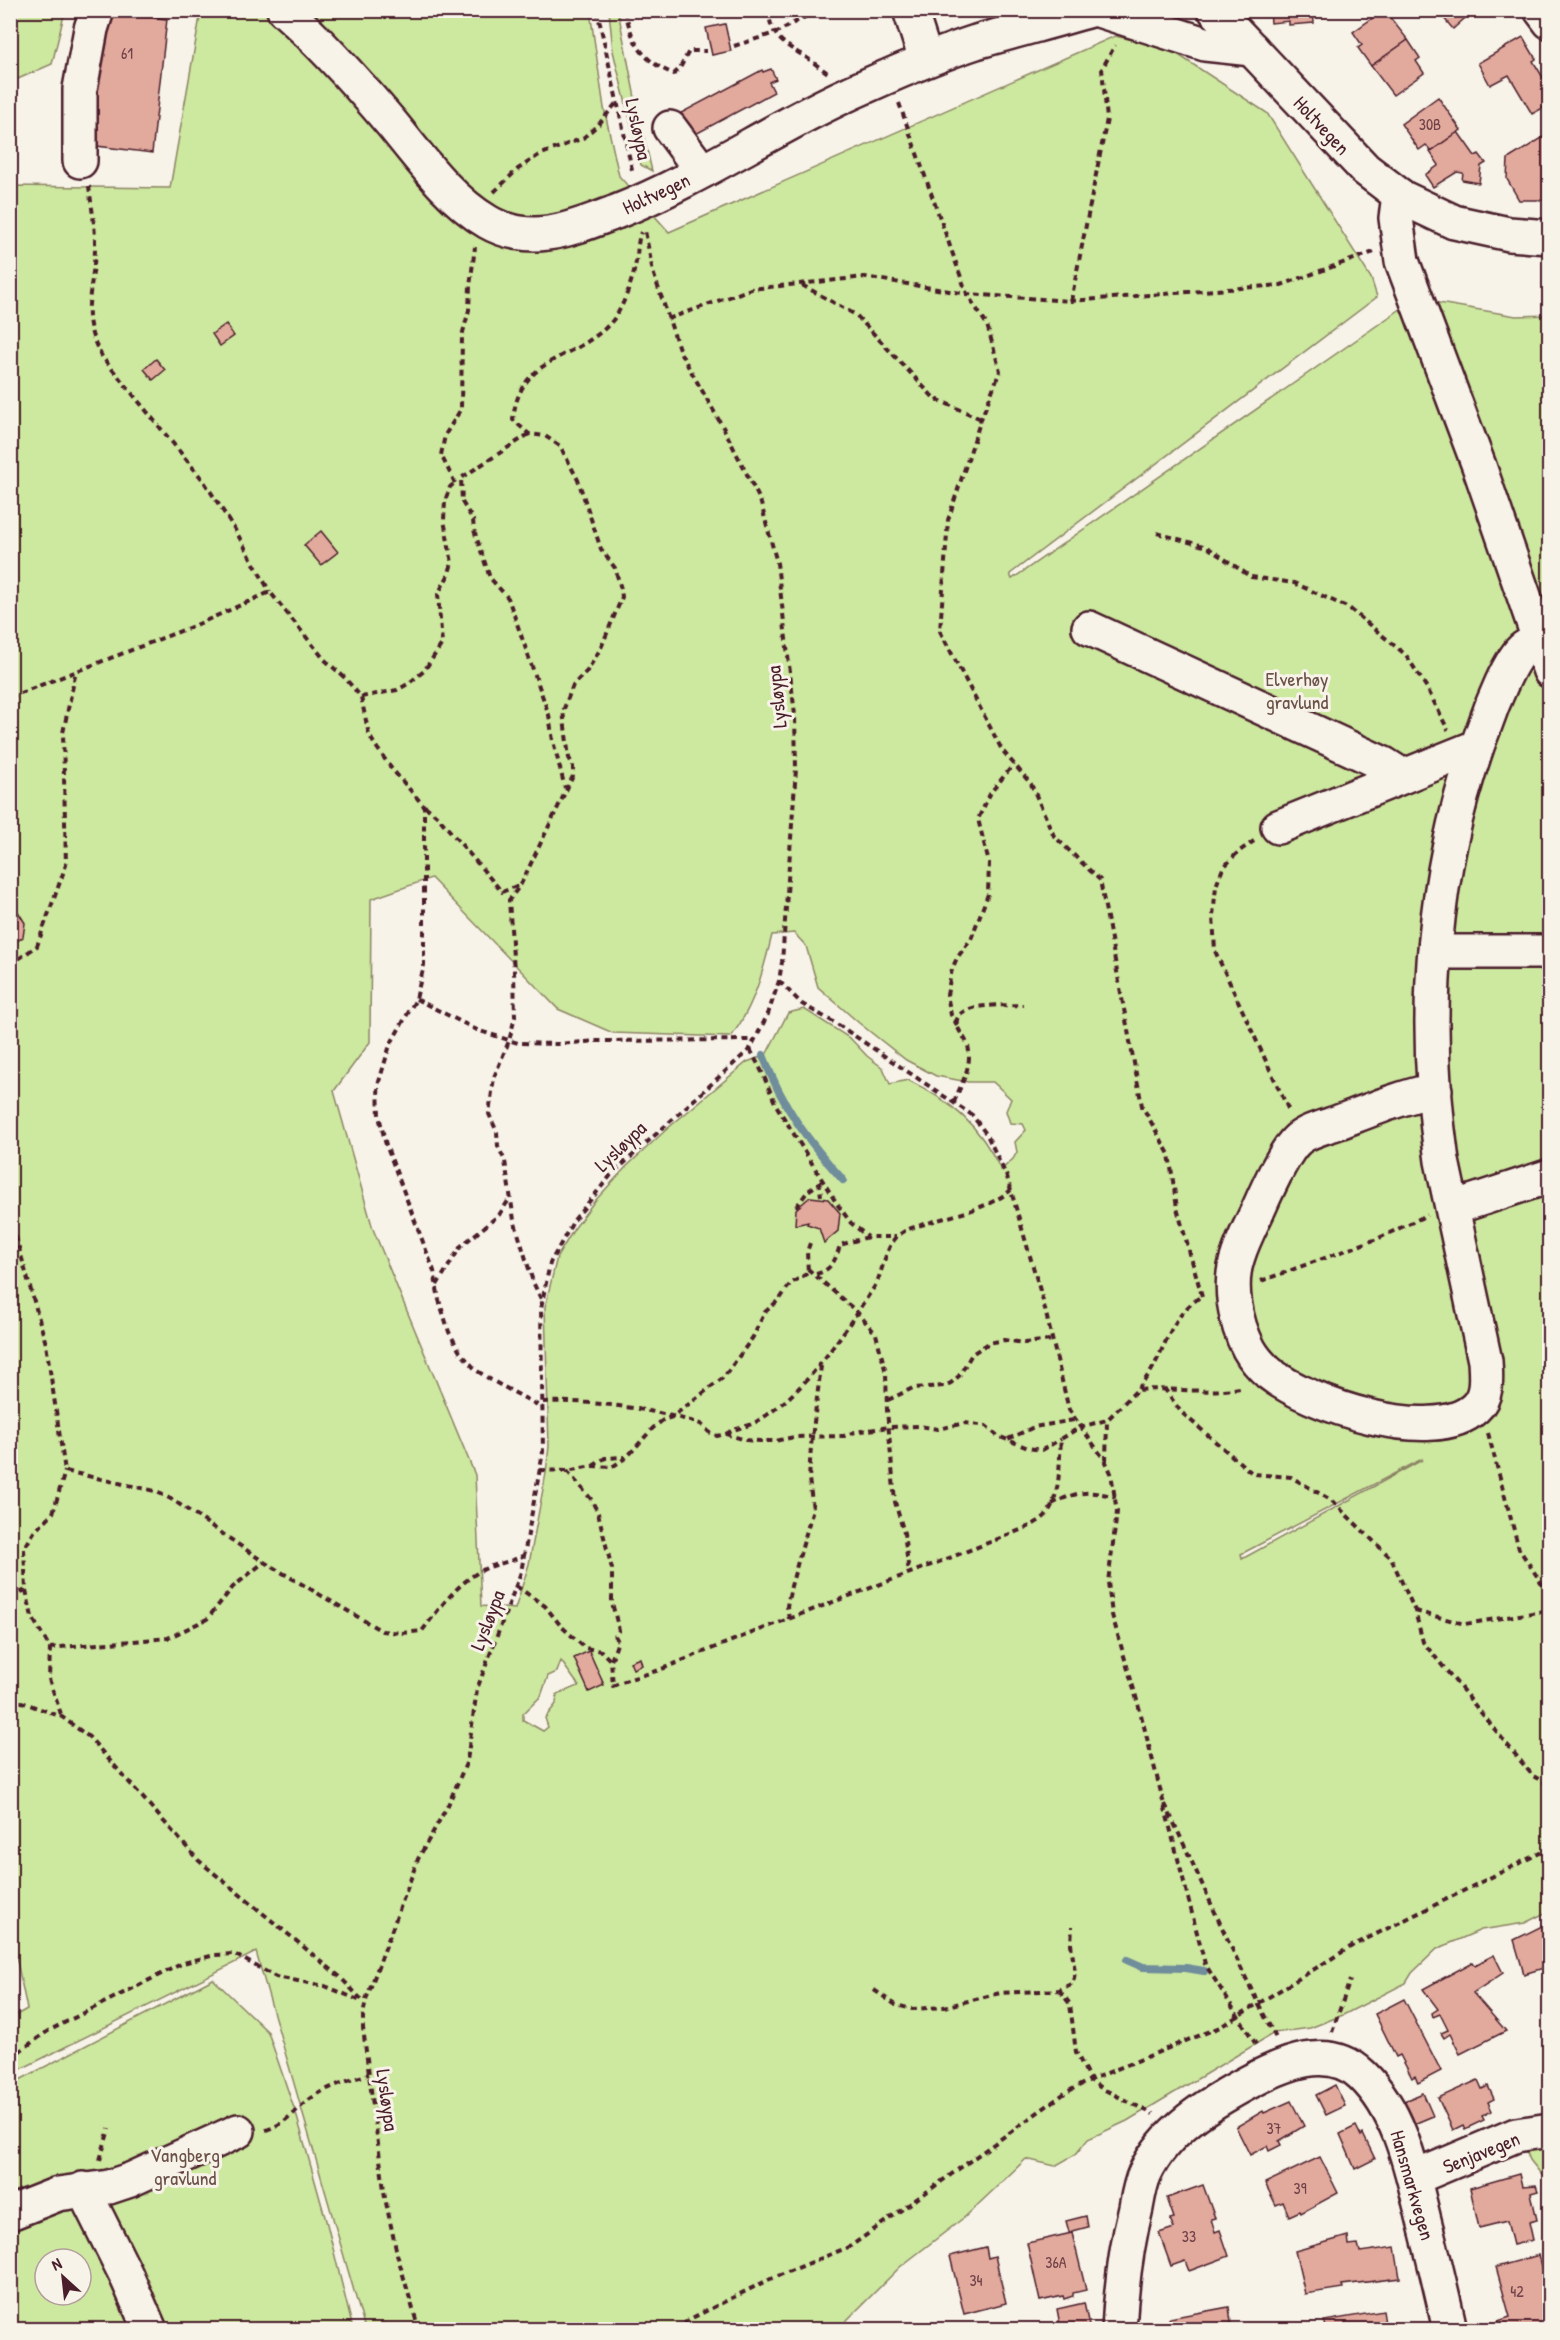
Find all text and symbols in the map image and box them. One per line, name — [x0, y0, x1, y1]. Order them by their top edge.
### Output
house number: 61 — [121, 42, 133, 64]
street label: Holtvegen — [1288, 90, 1356, 160]
street label: Lysløypa — [619, 96, 659, 162]
house number: 30B — [1419, 113, 1441, 135]
street label: Holtvegen — [618, 166, 694, 220]
street label: Lysløypa — [759, 665, 793, 729]
park label: Elverhøy gravlund — [1265, 665, 1329, 715]
street label: Lysløypa — [588, 1115, 652, 1177]
street label: Lysløypa — [463, 1586, 511, 1654]
street label: Lysløypa — [370, 2067, 406, 2133]
house number: 37 — [1266, 2117, 1282, 2139]
street label: Senjavegen — [1439, 2124, 1523, 2180]
street label: Hansmarkvegen — [1384, 2127, 1442, 2243]
park label: Vangberg gravlund — [150, 2141, 220, 2191]
house number: 39 — [1293, 2177, 1307, 2199]
house number: 33 — [1182, 2225, 1196, 2247]
north arrow — [33, 2247, 93, 2307]
house number: 36A — [1045, 2251, 1067, 2273]
text: N — [47, 2252, 65, 2275]
house number: 34 — [969, 2269, 983, 2291]
house number: 42 — [1510, 2280, 1524, 2302]

